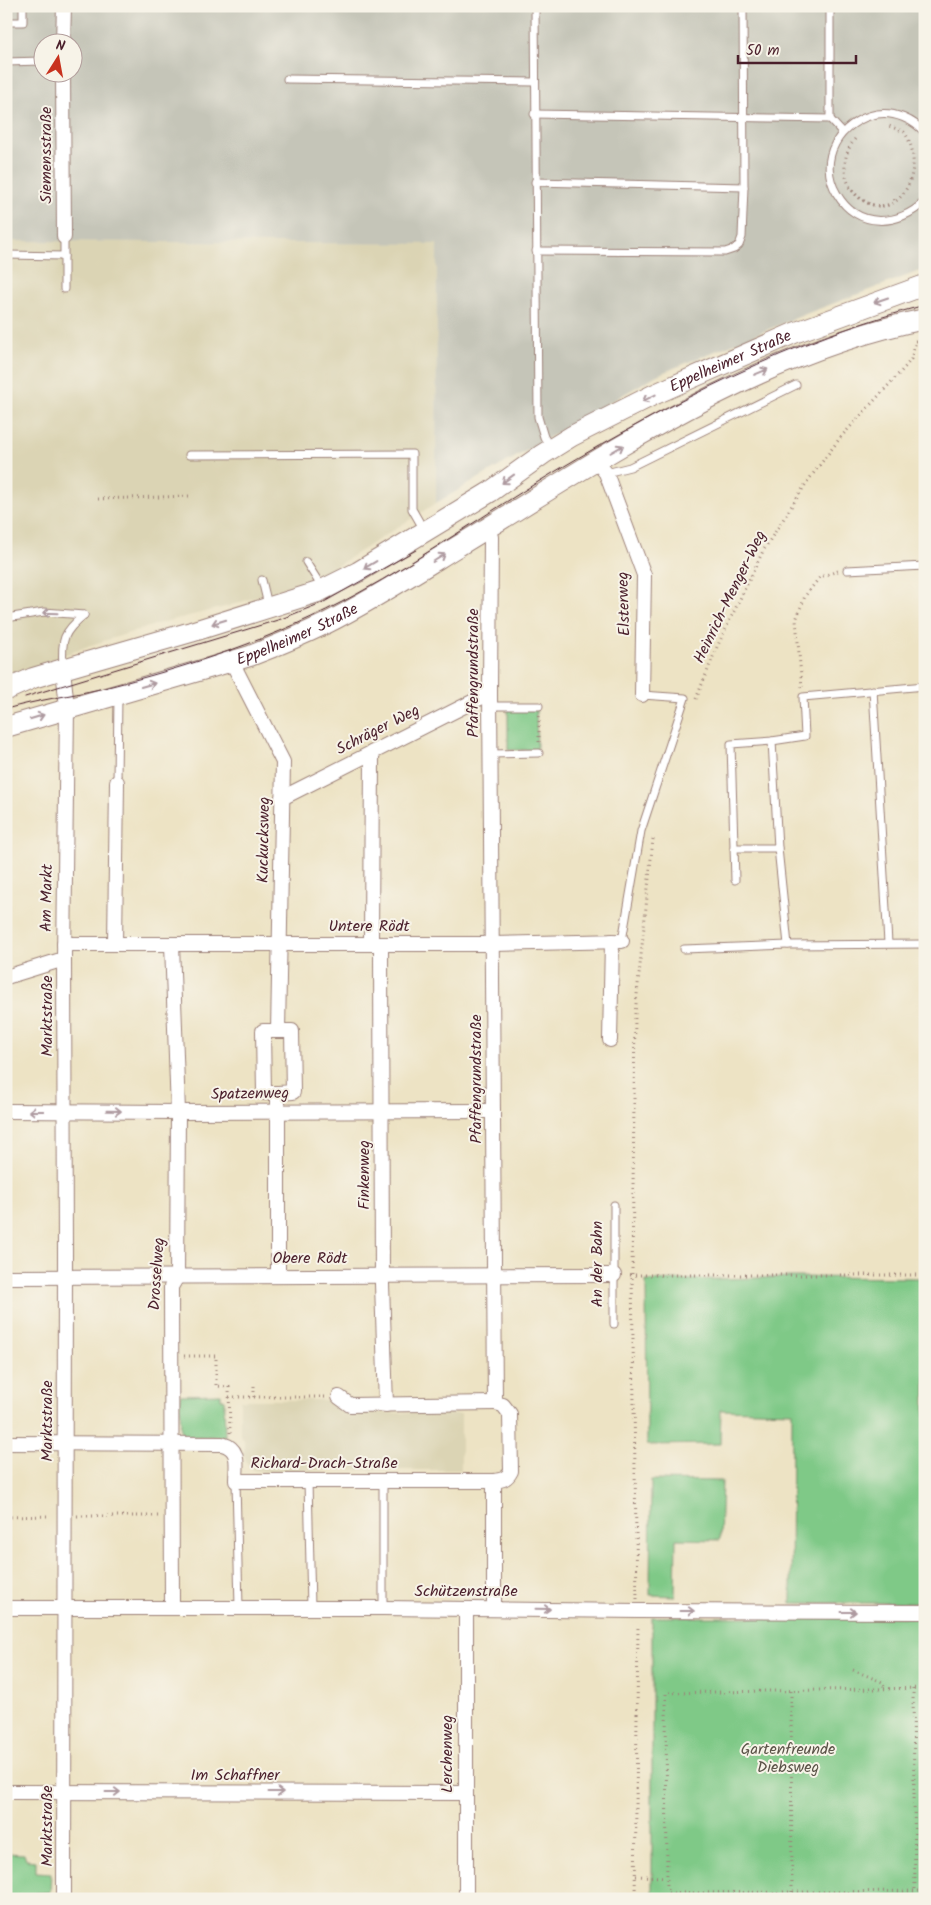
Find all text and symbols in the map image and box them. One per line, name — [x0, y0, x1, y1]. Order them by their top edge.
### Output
north arrow — [32, 32, 82, 82]
scale bar — [738, 32, 856, 64]
text: N — [54, 35, 67, 58]
text: 50 m — [746, 39, 780, 63]
street label: Siemensstraße — [34, 106, 59, 204]
one-way arrow — [874, 296, 889, 305]
street label: Eppelheimer Straße — [665, 323, 795, 399]
one-way arrow — [753, 367, 768, 377]
one-way arrow — [641, 393, 656, 403]
one-way arrow — [610, 443, 624, 453]
one-way arrow — [501, 474, 515, 484]
street label: Heinrich-Menger-Weg — [687, 526, 773, 668]
one-way arrow — [432, 552, 446, 562]
one-way arrow — [364, 560, 378, 570]
street label: Elsterweg — [610, 571, 638, 637]
street label: Eppelheimer Straße — [233, 596, 363, 672]
one-way arrow — [42, 608, 58, 618]
street label: Pfaffengrundstraße — [461, 608, 486, 738]
one-way arrow — [211, 618, 227, 628]
one-way arrow — [139, 679, 155, 689]
street label: Schräger Weg — [332, 698, 424, 762]
one-way arrow — [28, 712, 44, 722]
street label: Kuckucksweg — [251, 797, 277, 883]
street label: Am Markt — [34, 863, 60, 932]
street label: Untere Rödt — [328, 914, 410, 939]
street label: Marktstraße — [35, 975, 60, 1057]
street label: Pfaffengrundstraße — [464, 1014, 489, 1144]
street label: Spatzenweg — [211, 1081, 289, 1107]
one-way arrow — [28, 1106, 44, 1116]
one-way arrow — [105, 1107, 121, 1116]
street label: Finkenweg — [352, 1140, 377, 1210]
street label: An der Bahn — [585, 1221, 610, 1307]
street label: Drosselweg — [142, 1237, 172, 1311]
street label: Obere Rödt — [272, 1246, 348, 1271]
street label: Marktstraße — [35, 1380, 60, 1462]
street label: Richard-Drach-Straße — [250, 1451, 398, 1476]
street label: Schützenstraße — [414, 1579, 518, 1604]
one-way arrow — [534, 1605, 550, 1614]
one-way arrow — [679, 1607, 695, 1616]
one-way arrow — [841, 1607, 857, 1617]
street label: Lerchenweg — [435, 1715, 460, 1793]
park label: Gartenfreunde Diebsweg — [741, 1737, 835, 1780]
street label: Im Schaffner — [191, 1763, 281, 1788]
street label: Marktstraße — [35, 1785, 60, 1867]
one-way arrow — [104, 1787, 121, 1797]
one-way arrow — [267, 1787, 283, 1797]

